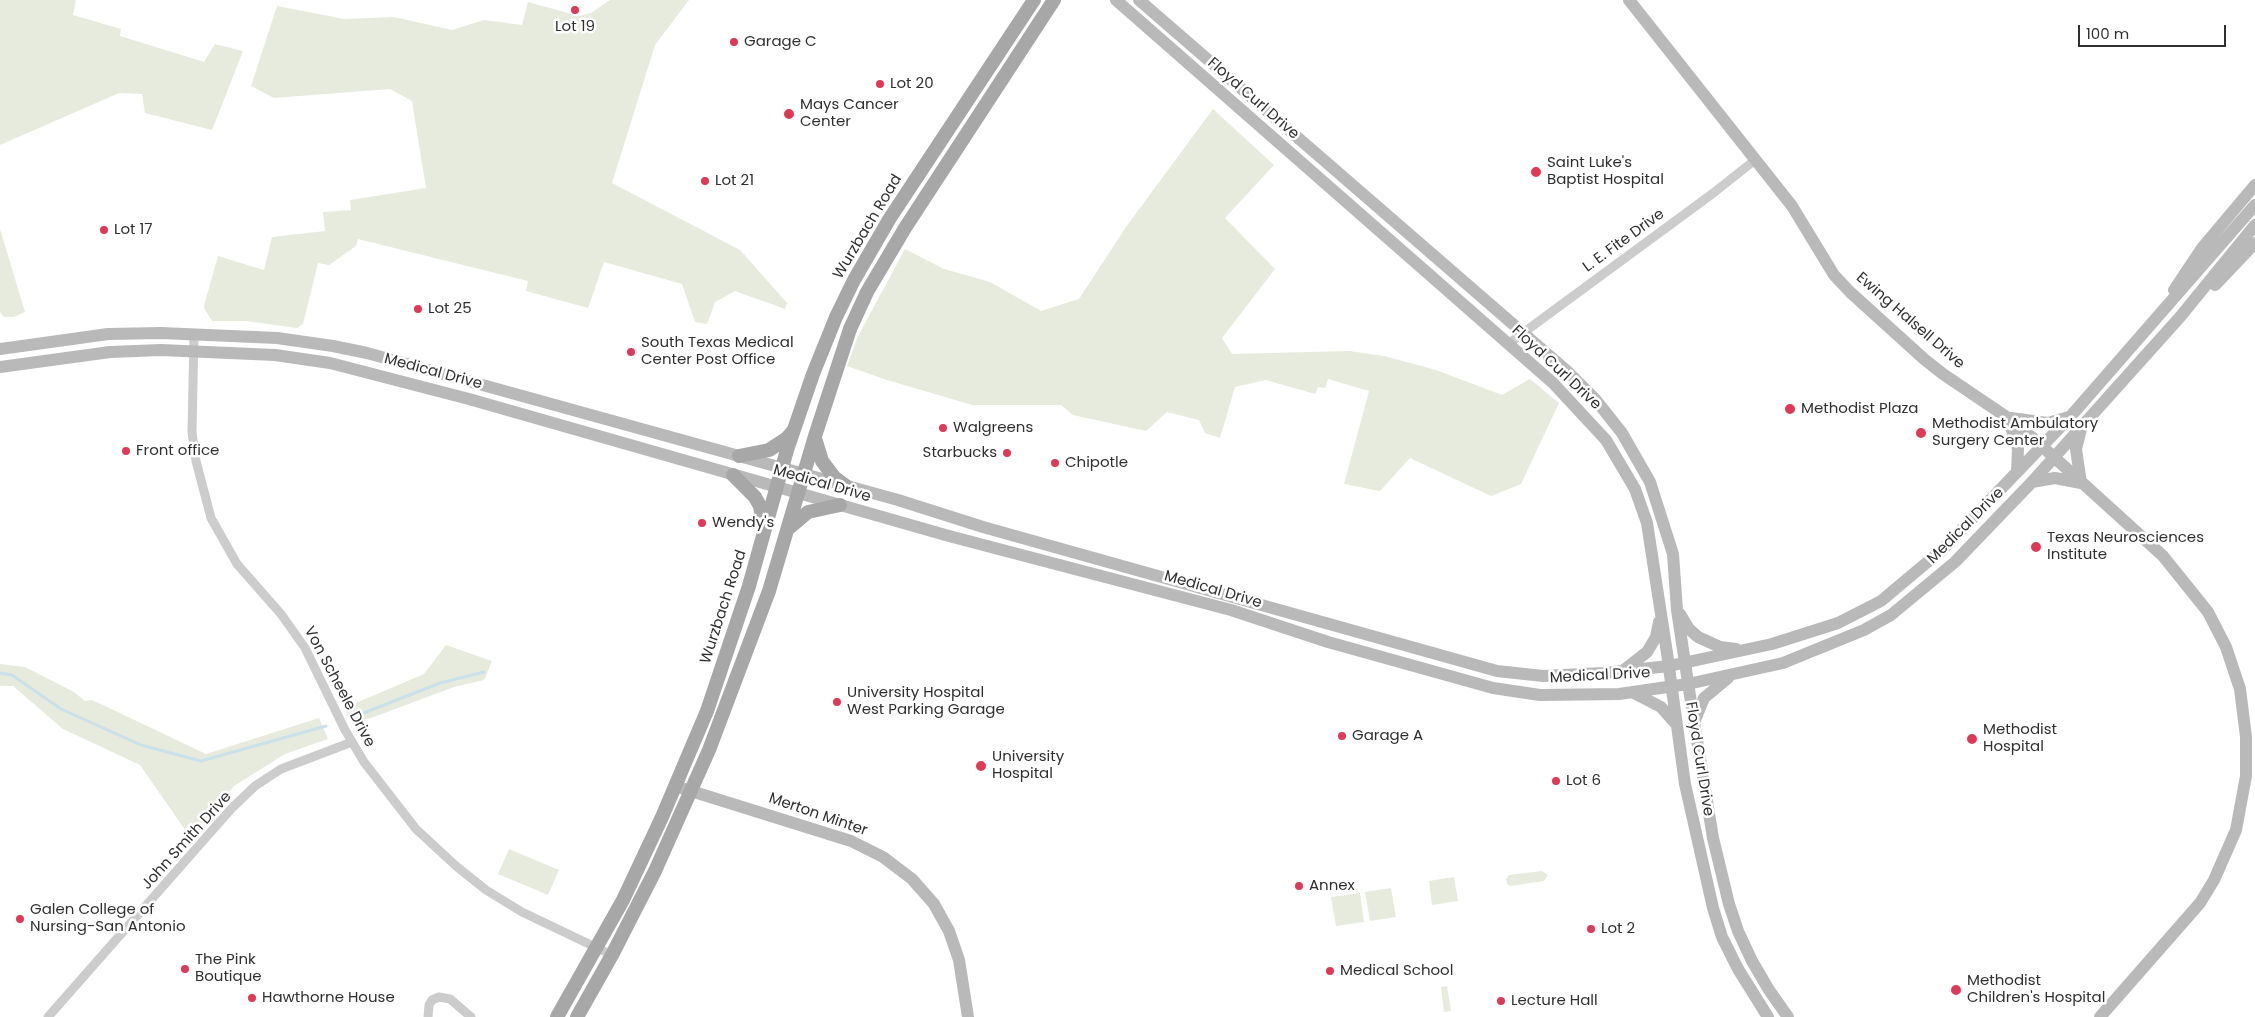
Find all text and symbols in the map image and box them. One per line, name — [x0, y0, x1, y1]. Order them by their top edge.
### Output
marker: Lot 19 — [569, 4, 581, 16]
scale bar — [2080, 15, 2228, 47]
place label: Lot 19 — [555, 18, 595, 36]
text: 100 m — [2086, 23, 2129, 44]
place label: Garage C — [744, 33, 817, 51]
marker: Garage C — [728, 36, 740, 48]
street label: Floyd Curl Drive — [1204, 54, 1302, 144]
place label: Lot 20 — [890, 75, 934, 93]
marker: Lot 20 — [874, 78, 886, 90]
place label: Mays Cancer Center — [800, 96, 899, 131]
marker: Mays Cancer Center — [782, 107, 796, 121]
place label: Saint Luke's Baptist Hospital — [1547, 154, 1664, 189]
marker: Saint Luke's Baptist Hospital — [1529, 165, 1543, 179]
place label: Lot 21 — [715, 172, 754, 190]
street label: Wurzbach Road — [830, 172, 906, 282]
marker: Lot 21 — [699, 175, 711, 187]
street label: L. E. Fite Drive — [1580, 205, 1668, 277]
place label: Lot 17 — [114, 221, 153, 239]
marker: Lot 17 — [98, 224, 110, 236]
street label: Ewing Halsell Drive — [1852, 269, 1968, 373]
place label: Lot 25 — [428, 300, 472, 318]
marker: Lot 25 — [412, 303, 424, 315]
street label: Floyd Curl Drive — [1508, 322, 1604, 414]
place label: South Texas Medical Center Post Office — [641, 334, 794, 369]
marker: South Texas Medical Center Post Office — [625, 346, 637, 358]
street label: Medical Drive — [382, 350, 484, 394]
place label: Methodist Plaza — [1801, 400, 1918, 418]
marker: Methodist Plaza — [1783, 402, 1797, 416]
place label: Methodist Ambulatory Surgery Center — [1932, 415, 2098, 450]
place label: Walgreens — [953, 419, 1033, 437]
marker: Walgreens — [937, 422, 949, 434]
marker: Methodist Ambulatory Surgery Center — [1914, 426, 1928, 440]
place label: Front office — [136, 442, 219, 460]
place label: Starbucks — [923, 444, 997, 462]
marker: Front office — [120, 445, 132, 457]
marker: Starbucks — [1001, 447, 1013, 459]
place label: Chipotle — [1065, 454, 1128, 472]
marker: Chipotle — [1049, 457, 1061, 469]
street label: Medical Drive — [771, 461, 873, 507]
street label: Medical Drive — [1924, 484, 2008, 568]
place label: Wendy's — [712, 514, 774, 532]
marker: Wendy's — [696, 517, 708, 529]
place label: Texas Neurosciences Institute — [2047, 529, 2204, 564]
marker: Texas Neurosciences Institute — [2029, 540, 2043, 554]
street label: Wurzbach Road — [697, 548, 751, 666]
street label: Medical Drive — [1162, 567, 1264, 613]
street label: Von Scheele Drive — [300, 624, 378, 750]
street label: Medical Drive — [1549, 664, 1651, 688]
place label: University Hospital West Parking Garage — [847, 684, 1005, 719]
marker: University Hospital West Parking Garage — [831, 696, 843, 708]
street label: Floyd Curl Drive — [1681, 701, 1717, 817]
place label: Methodist Hospital — [1983, 721, 2057, 756]
place label: Garage A — [1352, 727, 1423, 745]
marker: Garage A — [1336, 730, 1348, 742]
marker: Methodist Hospital — [1965, 732, 1979, 746]
place label: University Hospital — [992, 748, 1064, 783]
marker: University Hospital — [974, 759, 988, 773]
place label: Lot 6 — [1566, 772, 1601, 790]
marker: Lot 6 — [1550, 775, 1562, 787]
street label: John Smith Drive — [138, 788, 236, 894]
street label: Merton Minter — [766, 790, 870, 840]
place label: Annex — [1309, 877, 1355, 895]
marker: Annex — [1293, 880, 1305, 892]
place label: Galen College of Nursing-San Antonio — [30, 901, 185, 936]
marker: Galen College of Nursing-San Antonio — [14, 913, 26, 925]
place label: Lot 2 — [1601, 920, 1635, 938]
marker: Lot 2 — [1585, 923, 1597, 935]
place label: The Pink Boutique — [195, 951, 262, 986]
place label: Medical School — [1340, 962, 1453, 980]
marker: The Pink Boutique — [179, 963, 191, 975]
marker: Medical School — [1324, 965, 1336, 977]
place label: Methodist Children's Hospital — [1967, 972, 2105, 1007]
marker: Methodist Children's Hospital — [1949, 983, 1963, 997]
place label: Hawthorne House — [262, 989, 395, 1007]
marker: Hawthorne House — [246, 992, 258, 1004]
place label: Lecture Hall — [1511, 992, 1598, 1010]
marker: Lecture Hall — [1495, 995, 1507, 1007]

